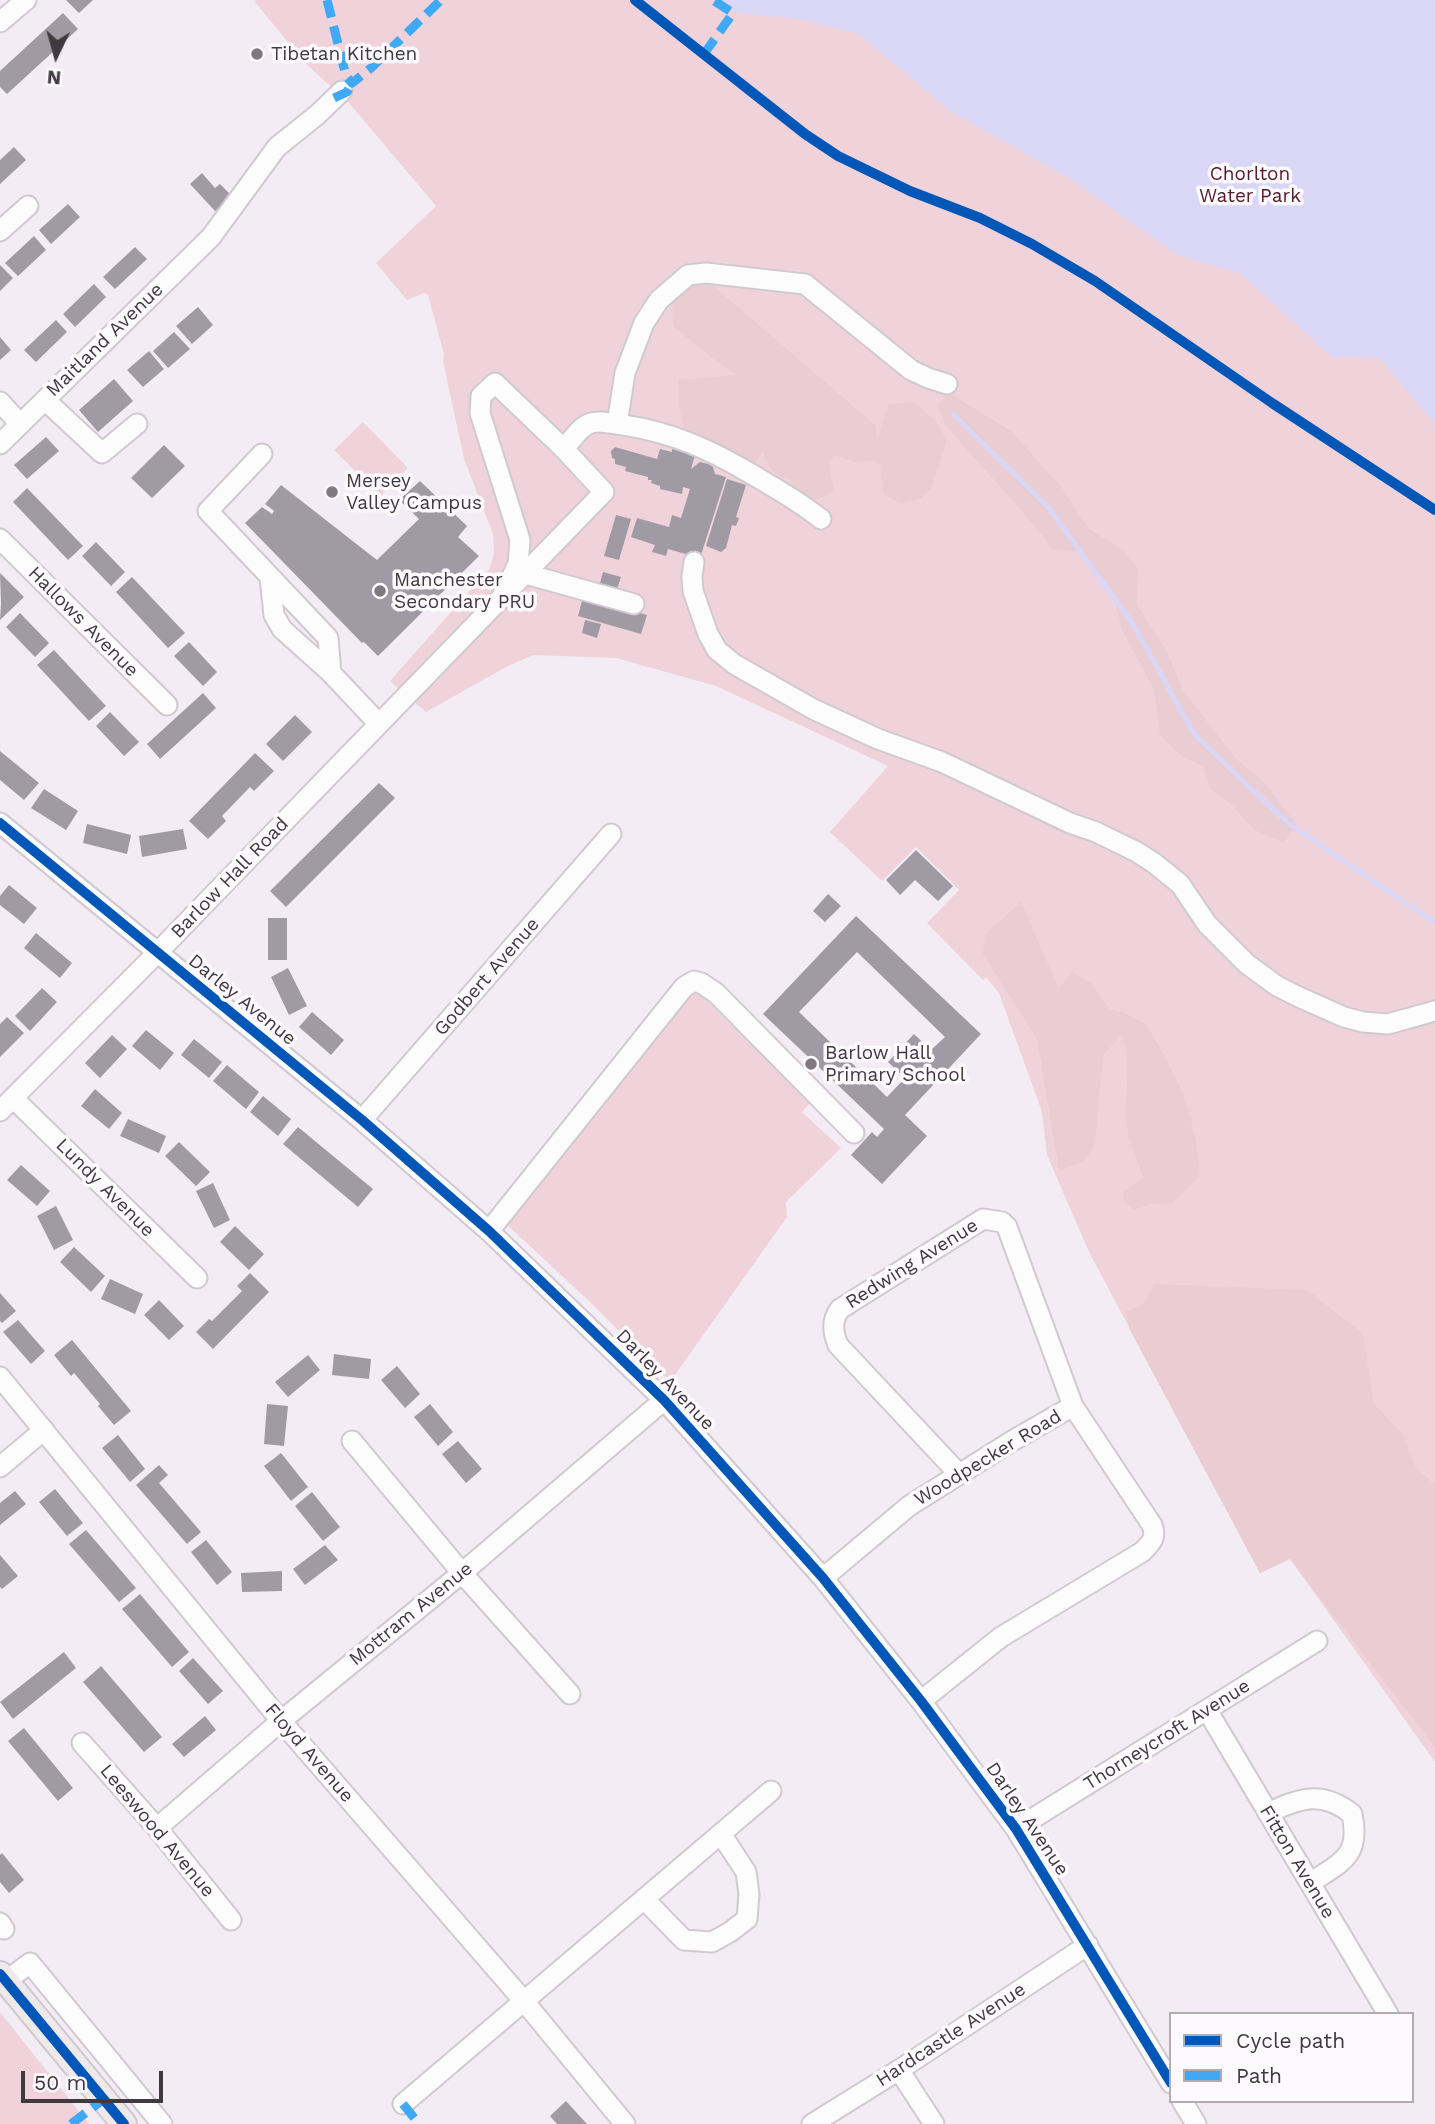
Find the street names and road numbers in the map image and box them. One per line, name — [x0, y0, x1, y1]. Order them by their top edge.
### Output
street label: Maitland Avenue — [42, 278, 168, 402]
street label: Hallows Avenue — [23, 562, 143, 682]
street label: Barlow Hall Road — [166, 813, 294, 943]
street label: Godbert Avenue — [430, 913, 544, 1041]
street label: Darley Avenue — [184, 950, 300, 1050]
street label: Lundy Avenue — [51, 1134, 159, 1242]
street label: Redwing Avenue — [842, 1214, 982, 1314]
street label: Darley Avenue — [611, 1325, 719, 1435]
street label: Woodpecker Road — [910, 1405, 1066, 1511]
street label: Mottram Avenue — [345, 1557, 477, 1671]
street label: Thorneycroft Avenue — [1080, 1675, 1254, 1795]
street label: Floyd Avenue — [260, 1699, 358, 1807]
street label: Darley Avenue — [981, 1758, 1073, 1880]
street label: Leeswood Avenue — [95, 1760, 219, 1902]
street label: Fitton Avenue — [1254, 1801, 1340, 1923]
street label: Hardcastle Avenue — [872, 1978, 1030, 2092]

